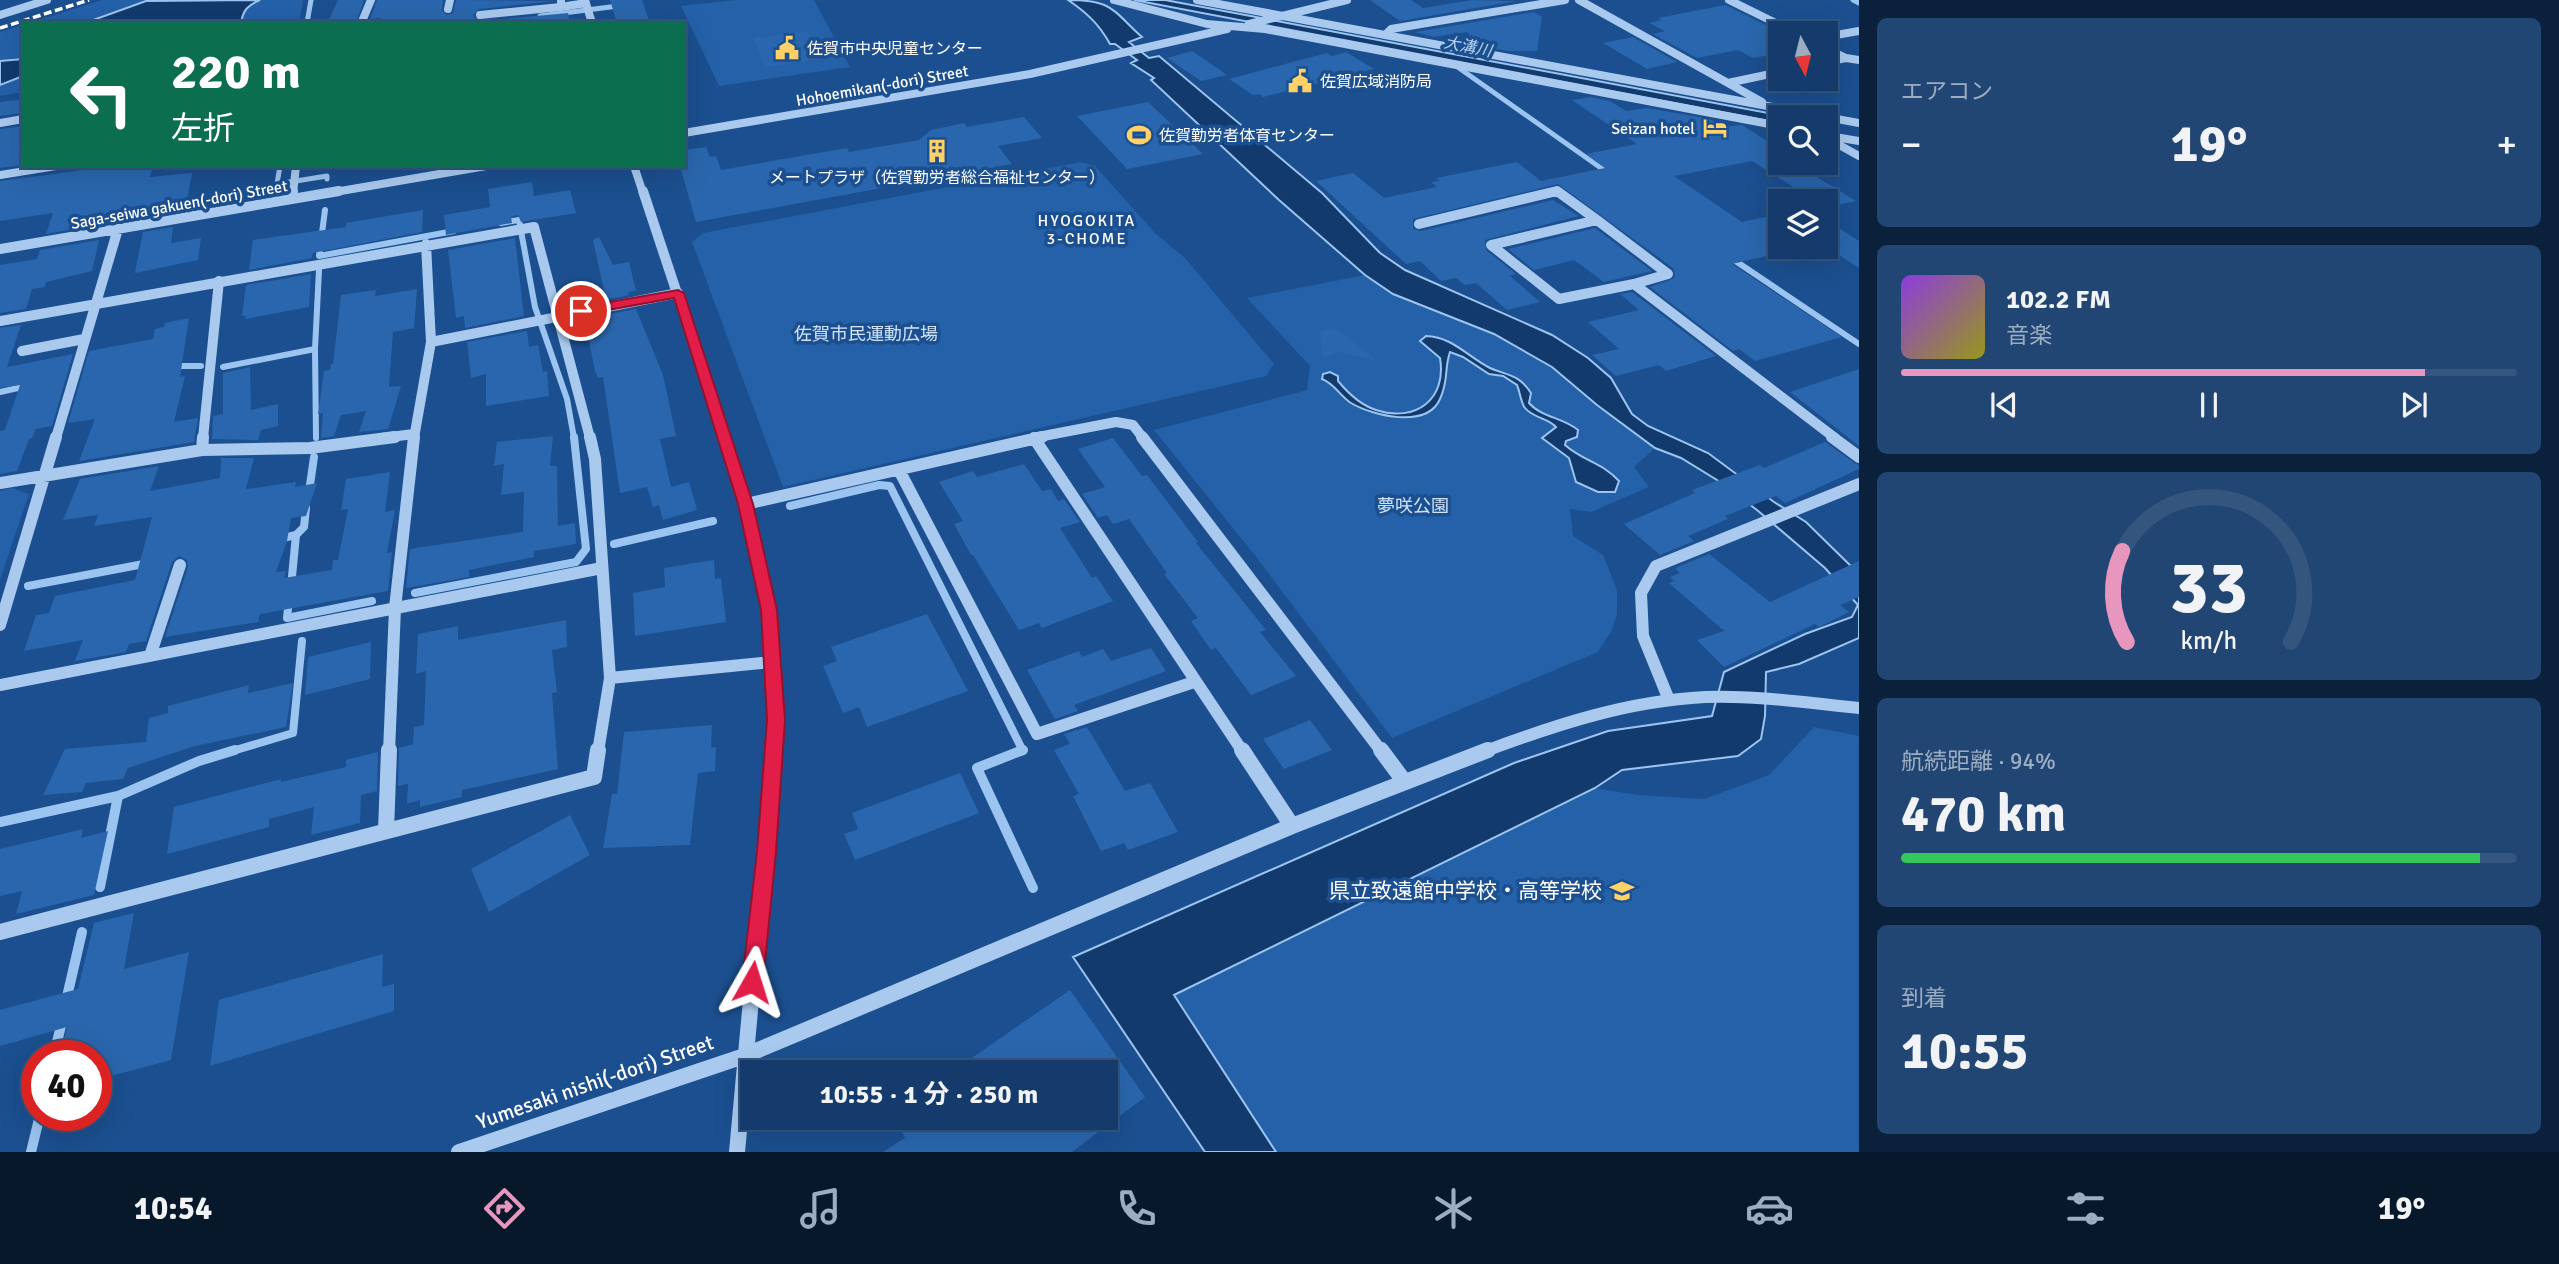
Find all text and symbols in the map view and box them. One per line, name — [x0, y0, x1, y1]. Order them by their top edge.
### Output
north arrow — [1768, 21, 1838, 91]
map controls — [1768, 21, 1838, 259]
water label: 大溝川 — [1442, 33, 1495, 62]
public building icon: 佐賀市中央児童センター — [773, 34, 801, 62]
place label: 佐賀市中央児童センター — [807, 39, 983, 59]
text: 220 m — [171, 42, 301, 102]
icon: left — [56, 49, 147, 140]
street label: Hohoemikan(-dori) Street — [794, 61, 970, 111]
public building icon: 佐賀広域消防局 — [1286, 67, 1314, 95]
place label: 佐賀広域消防局 — [1320, 72, 1432, 92]
text: エアコン — [1901, 77, 1993, 106]
button: search — [1768, 105, 1838, 175]
text: 左折 — [171, 109, 235, 148]
text: 19° — [2171, 112, 2247, 176]
hotel icon: Seizan hotel — [1701, 114, 1729, 142]
place label: Seizan hotel — [1611, 119, 1695, 139]
sports icon: 佐賀勤労者体育センター — [1125, 121, 1153, 149]
text: − — [1901, 121, 1922, 168]
text: + — [2496, 121, 2517, 168]
place label: 佐賀勤労者体育センター — [1159, 126, 1335, 146]
building icon: メートプラザ（佐賀勤労者総合福祉センター） — [923, 137, 951, 165]
place label: メートプラザ（佐賀勤労者総合福祉センター） — [769, 168, 1105, 188]
street label: Saga-seiwa gakuen(-dori) Street — [69, 176, 290, 234]
button: layers — [1768, 189, 1838, 259]
district label: HYOGOKITA 3-CHOME — [1038, 211, 1136, 249]
pin — [551, 281, 611, 341]
text: 102.2 FM — [2006, 284, 2111, 316]
icon: arrive — [562, 292, 600, 330]
text: 音楽 — [2006, 321, 2052, 350]
park label: 佐賀市民運動広場 — [794, 323, 938, 345]
icon: previous — [1985, 386, 2023, 424]
icon: pause — [2190, 386, 2228, 424]
icon: next — [2395, 386, 2433, 424]
park label: 夢咲公園 — [1377, 495, 1449, 517]
text: 33 — [2170, 544, 2248, 633]
text: km/h — [2181, 625, 2237, 656]
text: 航続距離 · 94% — [1901, 747, 2056, 776]
text: 470 km — [1901, 782, 2066, 846]
school or university icon: 県立致遠館中学校・高等学校 — [1608, 877, 1636, 905]
place label: 県立致遠館中学校・高等学校 — [1329, 878, 1602, 904]
position arrow — [715, 945, 789, 1019]
text: 到着 — [1901, 984, 1947, 1013]
text: 10:55 — [1901, 1019, 2029, 1083]
street label: Yumesaki nishi(-dori) Street — [473, 1029, 717, 1135]
speed limit sign: 40 — [21, 1040, 112, 1131]
text: 10:55 · 1 分 · 250 m — [820, 1079, 1038, 1111]
icon: directions — [480, 1184, 529, 1233]
icon: music — [796, 1184, 845, 1233]
icon: phone — [1112, 1184, 1161, 1233]
icon: climate — [1429, 1184, 1478, 1233]
icon: car — [1745, 1184, 1794, 1233]
icon: filters — [2061, 1184, 2110, 1233]
text: 10:54 — [134, 1189, 212, 1228]
text: 19° — [2378, 1189, 2425, 1228]

